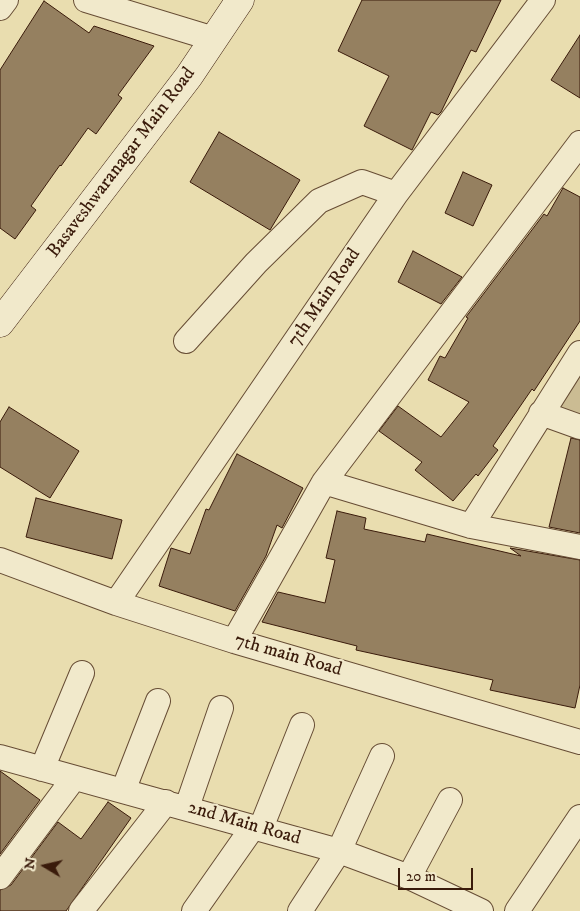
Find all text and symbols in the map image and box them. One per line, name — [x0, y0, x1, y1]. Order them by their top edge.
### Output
street label: Basaveshwaranagar Main Road — [43, 63, 201, 263]
street label: 7th Main Road — [284, 244, 366, 352]
street label: 7th main Road — [232, 630, 344, 682]
street label: 2nd Main Road — [185, 797, 303, 851]
north arrow — [20, 841, 70, 891]
text: N — [20, 857, 40, 871]
scale bar — [400, 858, 475, 890]
text: 20 m — [406, 867, 436, 886]

